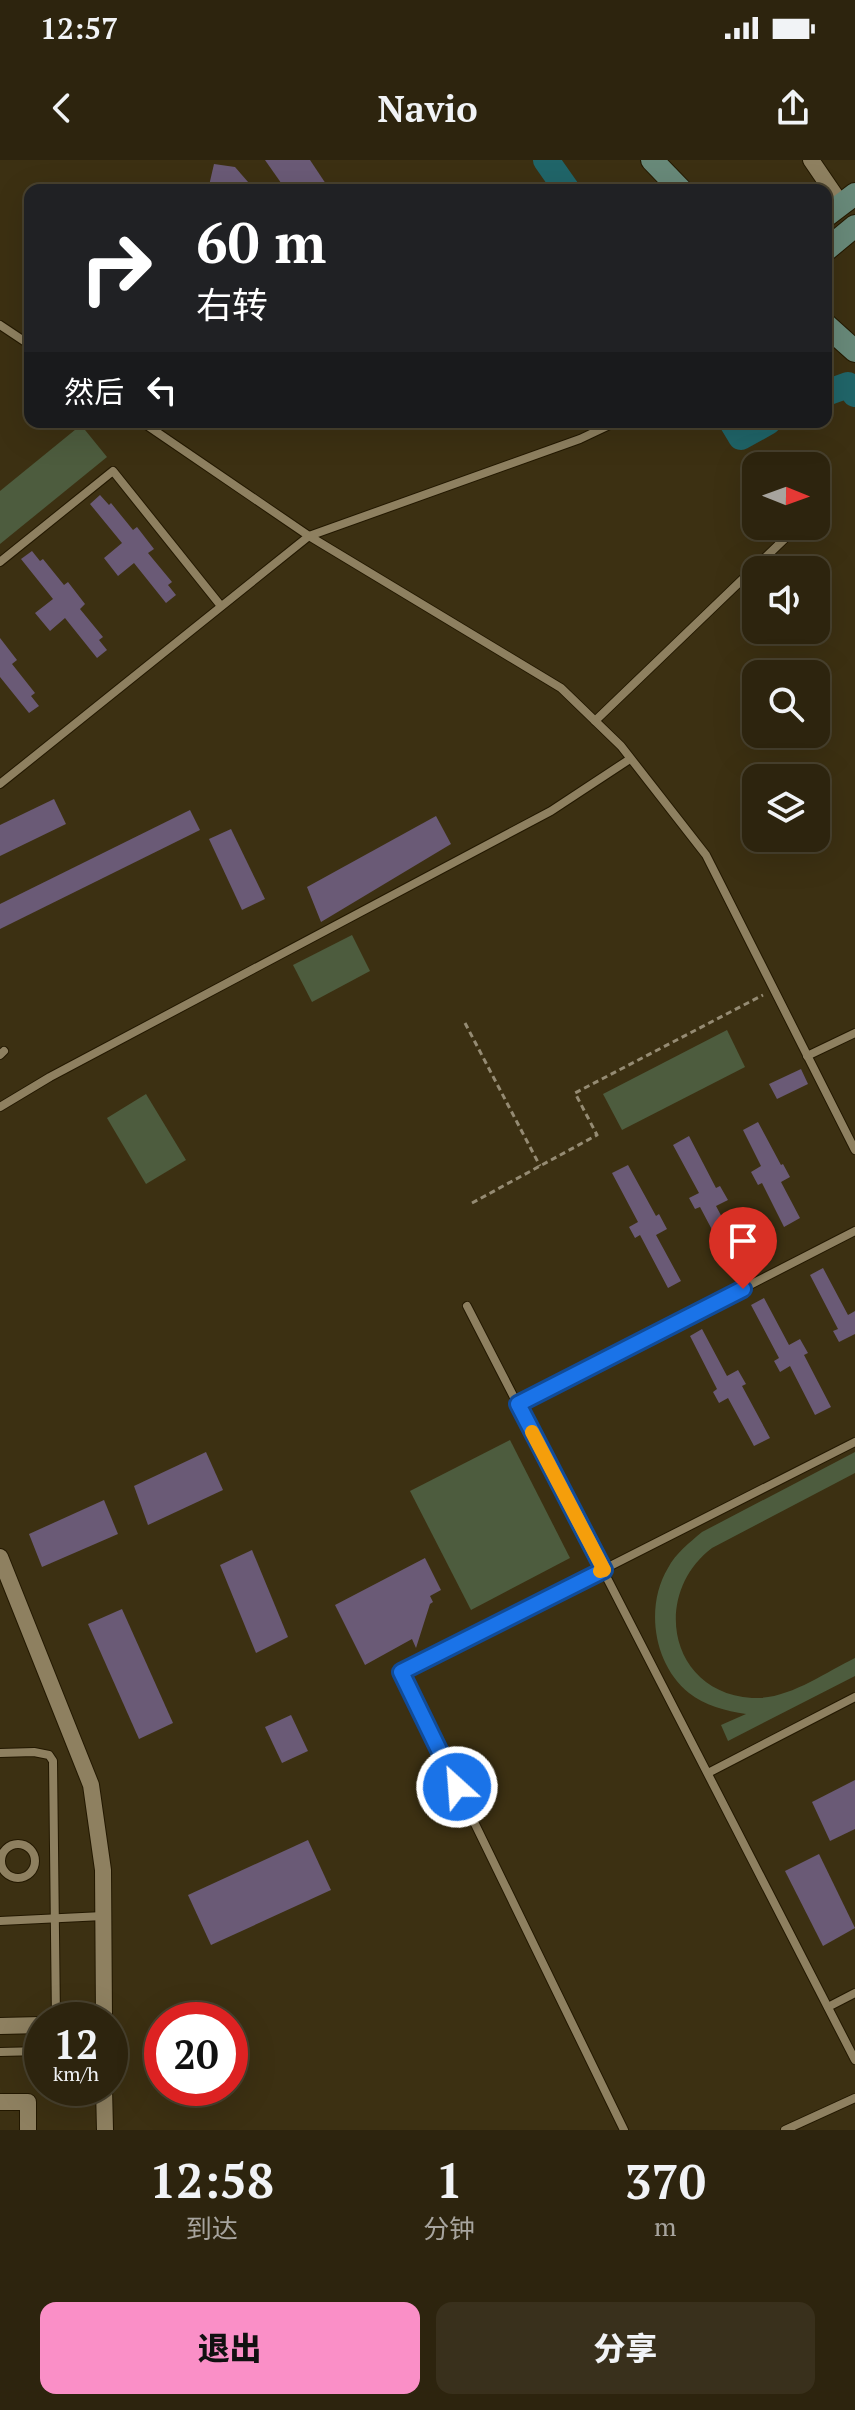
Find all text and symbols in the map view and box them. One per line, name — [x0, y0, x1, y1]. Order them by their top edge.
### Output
text: 12:57 — [40, 8, 118, 48]
text: Navio — [377, 85, 478, 132]
icon: back — [40, 86, 84, 130]
icon: share — [771, 86, 815, 130]
text: 60 m — [196, 205, 326, 279]
icon: right — [64, 216, 168, 320]
text: 右转 — [196, 281, 268, 328]
icon: left — [140, 368, 184, 412]
text: 然后 — [64, 372, 124, 412]
north arrow — [742, 452, 830, 540]
map controls — [742, 452, 830, 852]
button: sound — [742, 556, 830, 644]
button: search — [742, 660, 830, 748]
button: layers — [742, 764, 830, 852]
pin — [709, 1207, 777, 1289]
icon: arrive — [721, 1219, 765, 1263]
position arrow — [415, 1745, 499, 1829]
speed limit sign: 20 — [144, 2002, 248, 2106]
text: 12 — [53, 2017, 99, 2070]
text: km/h — [53, 2060, 99, 2087]
text: 12:58 — [149, 2148, 274, 2212]
text: 1 — [436, 2148, 463, 2212]
text: 370 — [624, 2149, 706, 2213]
text: m — [654, 2209, 676, 2243]
text: 到达 — [186, 2211, 238, 2245]
text: 分钟 — [423, 2211, 475, 2245]
button: 退出 — [40, 2302, 420, 2394]
button: 分享 — [436, 2302, 815, 2394]

